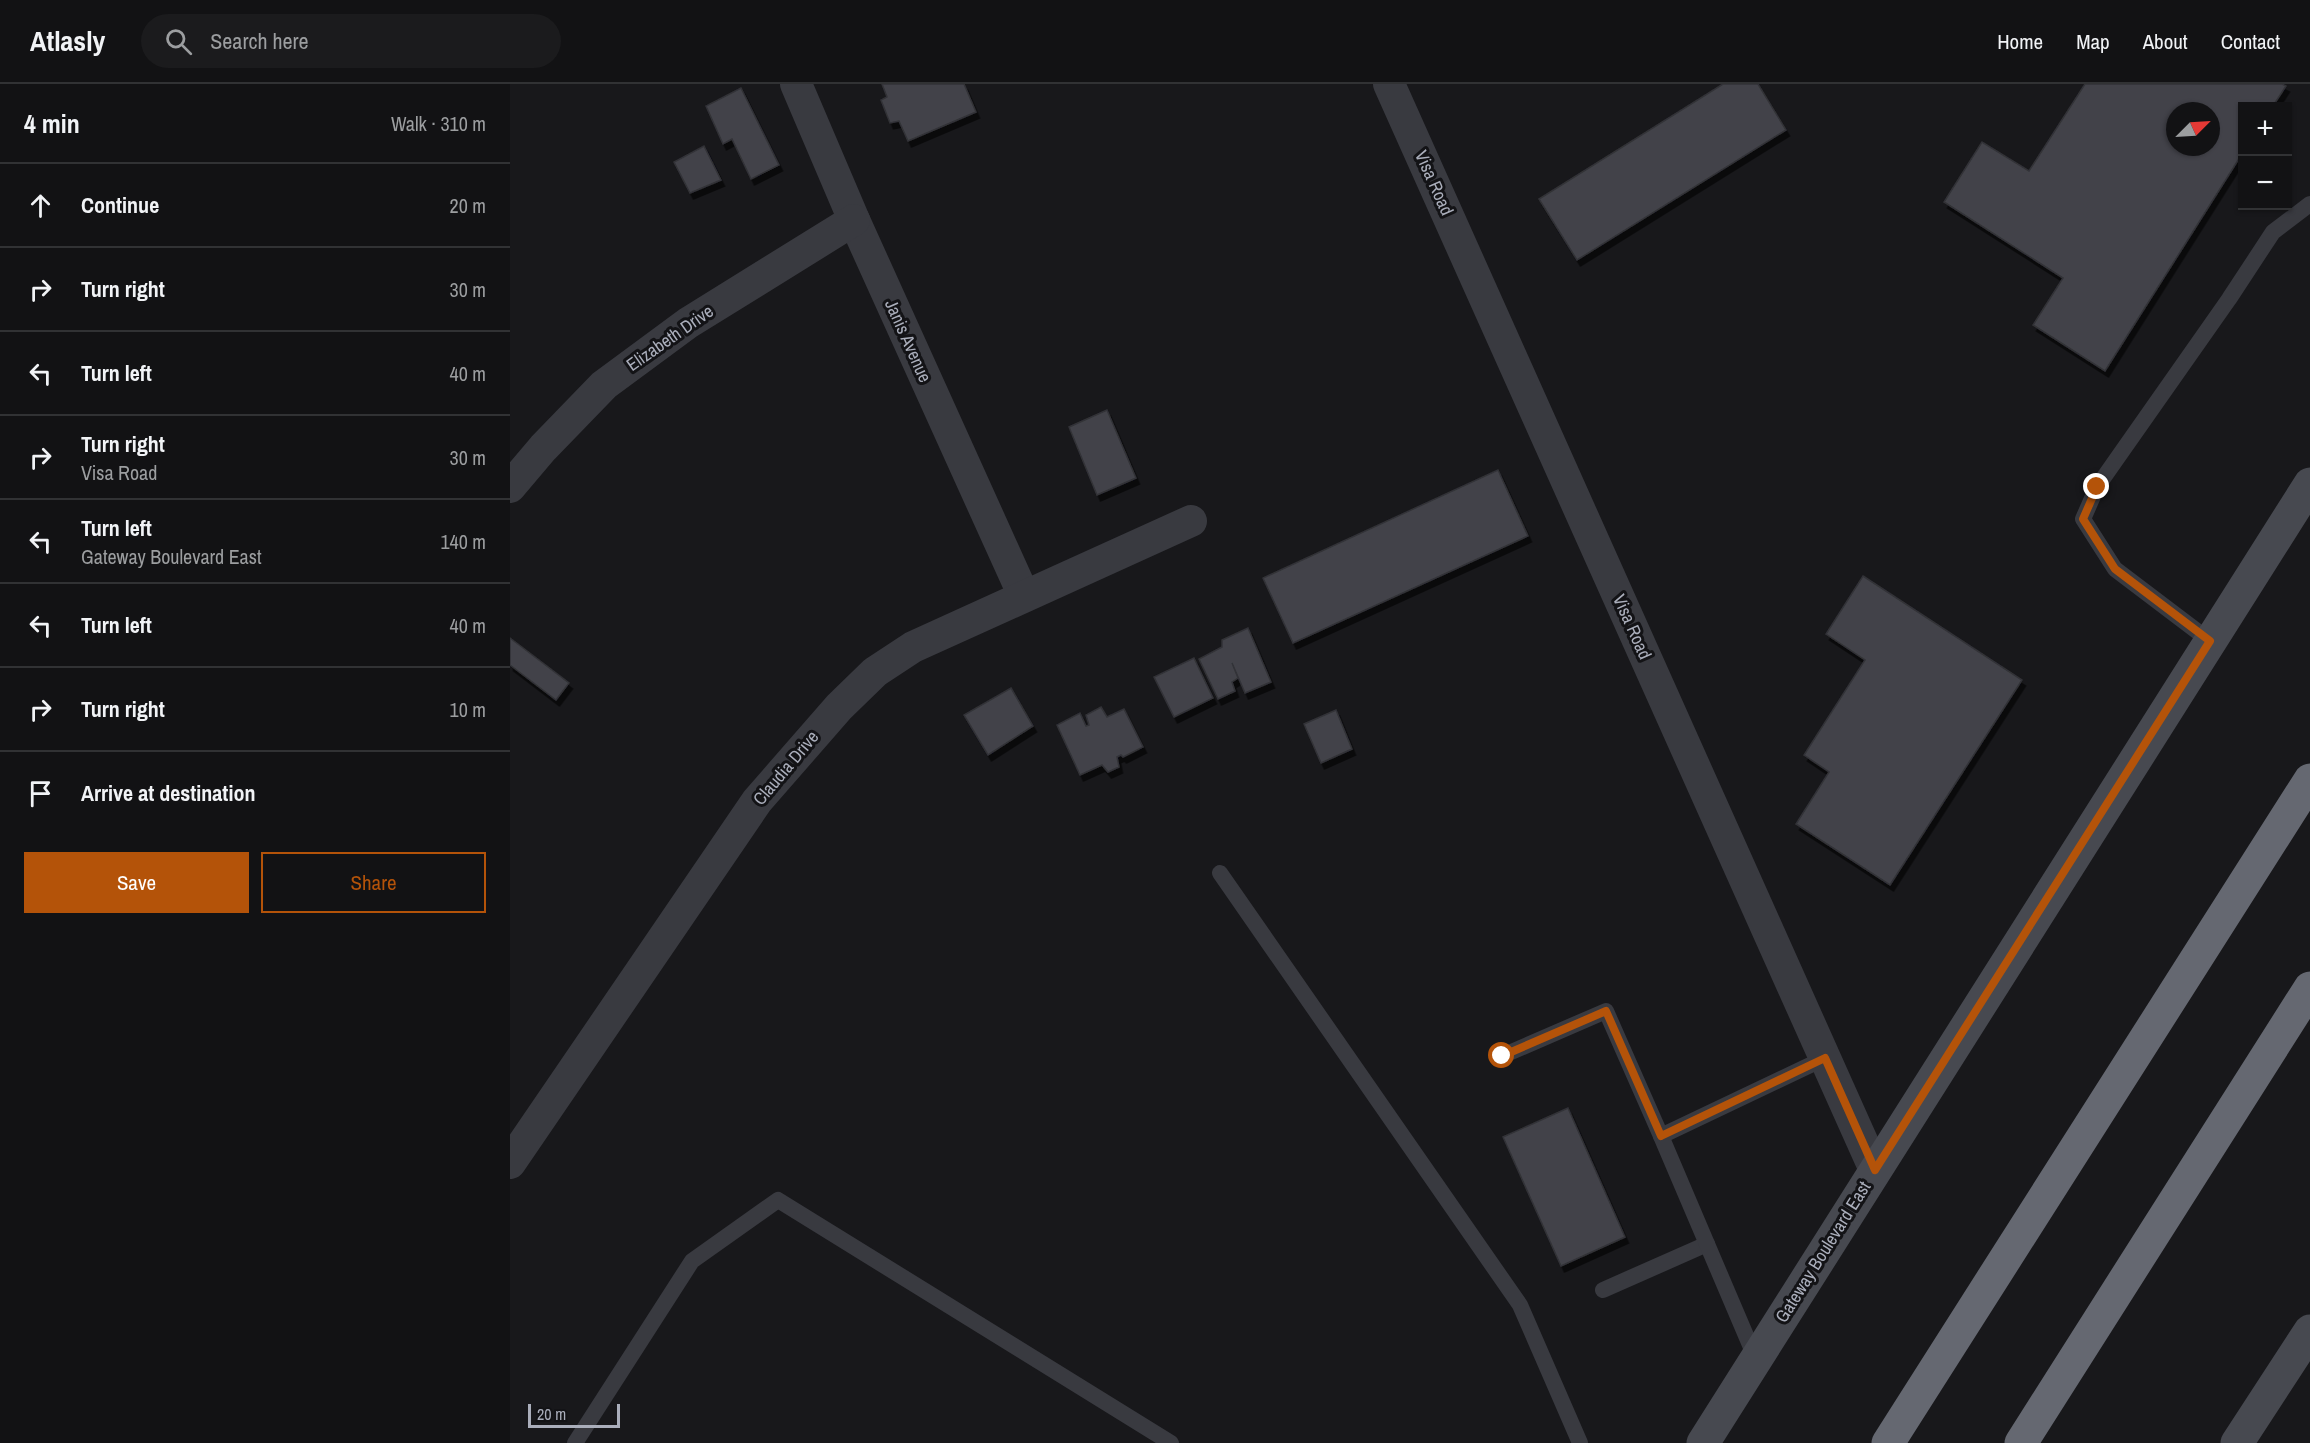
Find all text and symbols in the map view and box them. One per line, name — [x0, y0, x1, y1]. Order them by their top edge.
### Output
search box — [141, 14, 561, 68]
text: Atlasly — [30, 22, 105, 60]
icon: search — [162, 25, 195, 58]
text: Search here — [210, 26, 309, 56]
text: Home — [1997, 27, 2043, 56]
text: Map — [2076, 27, 2110, 56]
text: About — [2143, 27, 2188, 56]
text: Contact — [2221, 27, 2280, 56]
north arrow — [2166, 102, 2220, 156]
map controls — [2238, 102, 2292, 210]
button: + — [2238, 102, 2292, 156]
text: 4 min — [24, 106, 80, 141]
text: Walk · 310 m — [391, 110, 486, 137]
street label: Visa Road — [1409, 146, 1460, 219]
button: − — [2238, 156, 2292, 210]
icon: ahead — [24, 189, 57, 222]
text: Continue — [81, 190, 159, 220]
text: 20 m — [450, 192, 486, 219]
icon: right — [24, 273, 57, 306]
text: Turn right — [81, 274, 165, 304]
text: 30 m — [450, 276, 486, 303]
street label: Janis Avenue — [879, 295, 938, 386]
street label: Elizabeth Drive — [621, 298, 718, 377]
icon: left — [24, 357, 57, 390]
text: Turn left — [81, 358, 152, 388]
text: 40 m — [450, 360, 486, 387]
text: Turn right — [81, 429, 165, 459]
icon: right — [24, 441, 57, 474]
text: 30 m — [450, 444, 486, 471]
text: Visa Road — [81, 459, 157, 486]
route end — [2083, 473, 2109, 499]
text: Turn left — [81, 513, 152, 543]
icon: left — [24, 525, 57, 558]
text: 140 m — [440, 528, 486, 555]
text: Gateway Boulevard East — [81, 543, 262, 570]
street label: Visa Road — [1607, 590, 1658, 663]
icon: left — [24, 609, 57, 642]
text: Turn left — [81, 610, 152, 640]
text: 40 m — [450, 612, 486, 639]
icon: right — [24, 693, 57, 726]
text: Turn right — [81, 694, 165, 724]
text: 10 m — [450, 696, 486, 723]
street label: Claudia Drive — [747, 725, 824, 810]
icon: arrive — [24, 777, 57, 810]
text: Arrive at destination — [81, 778, 255, 808]
button: Save — [24, 852, 249, 913]
button: Share — [261, 852, 486, 913]
route start — [1488, 1042, 1514, 1068]
street label: Gateway Boulevard East — [1769, 1176, 1876, 1327]
scale bar — [528, 1401, 620, 1428]
text: 20 m — [537, 1403, 566, 1425]

